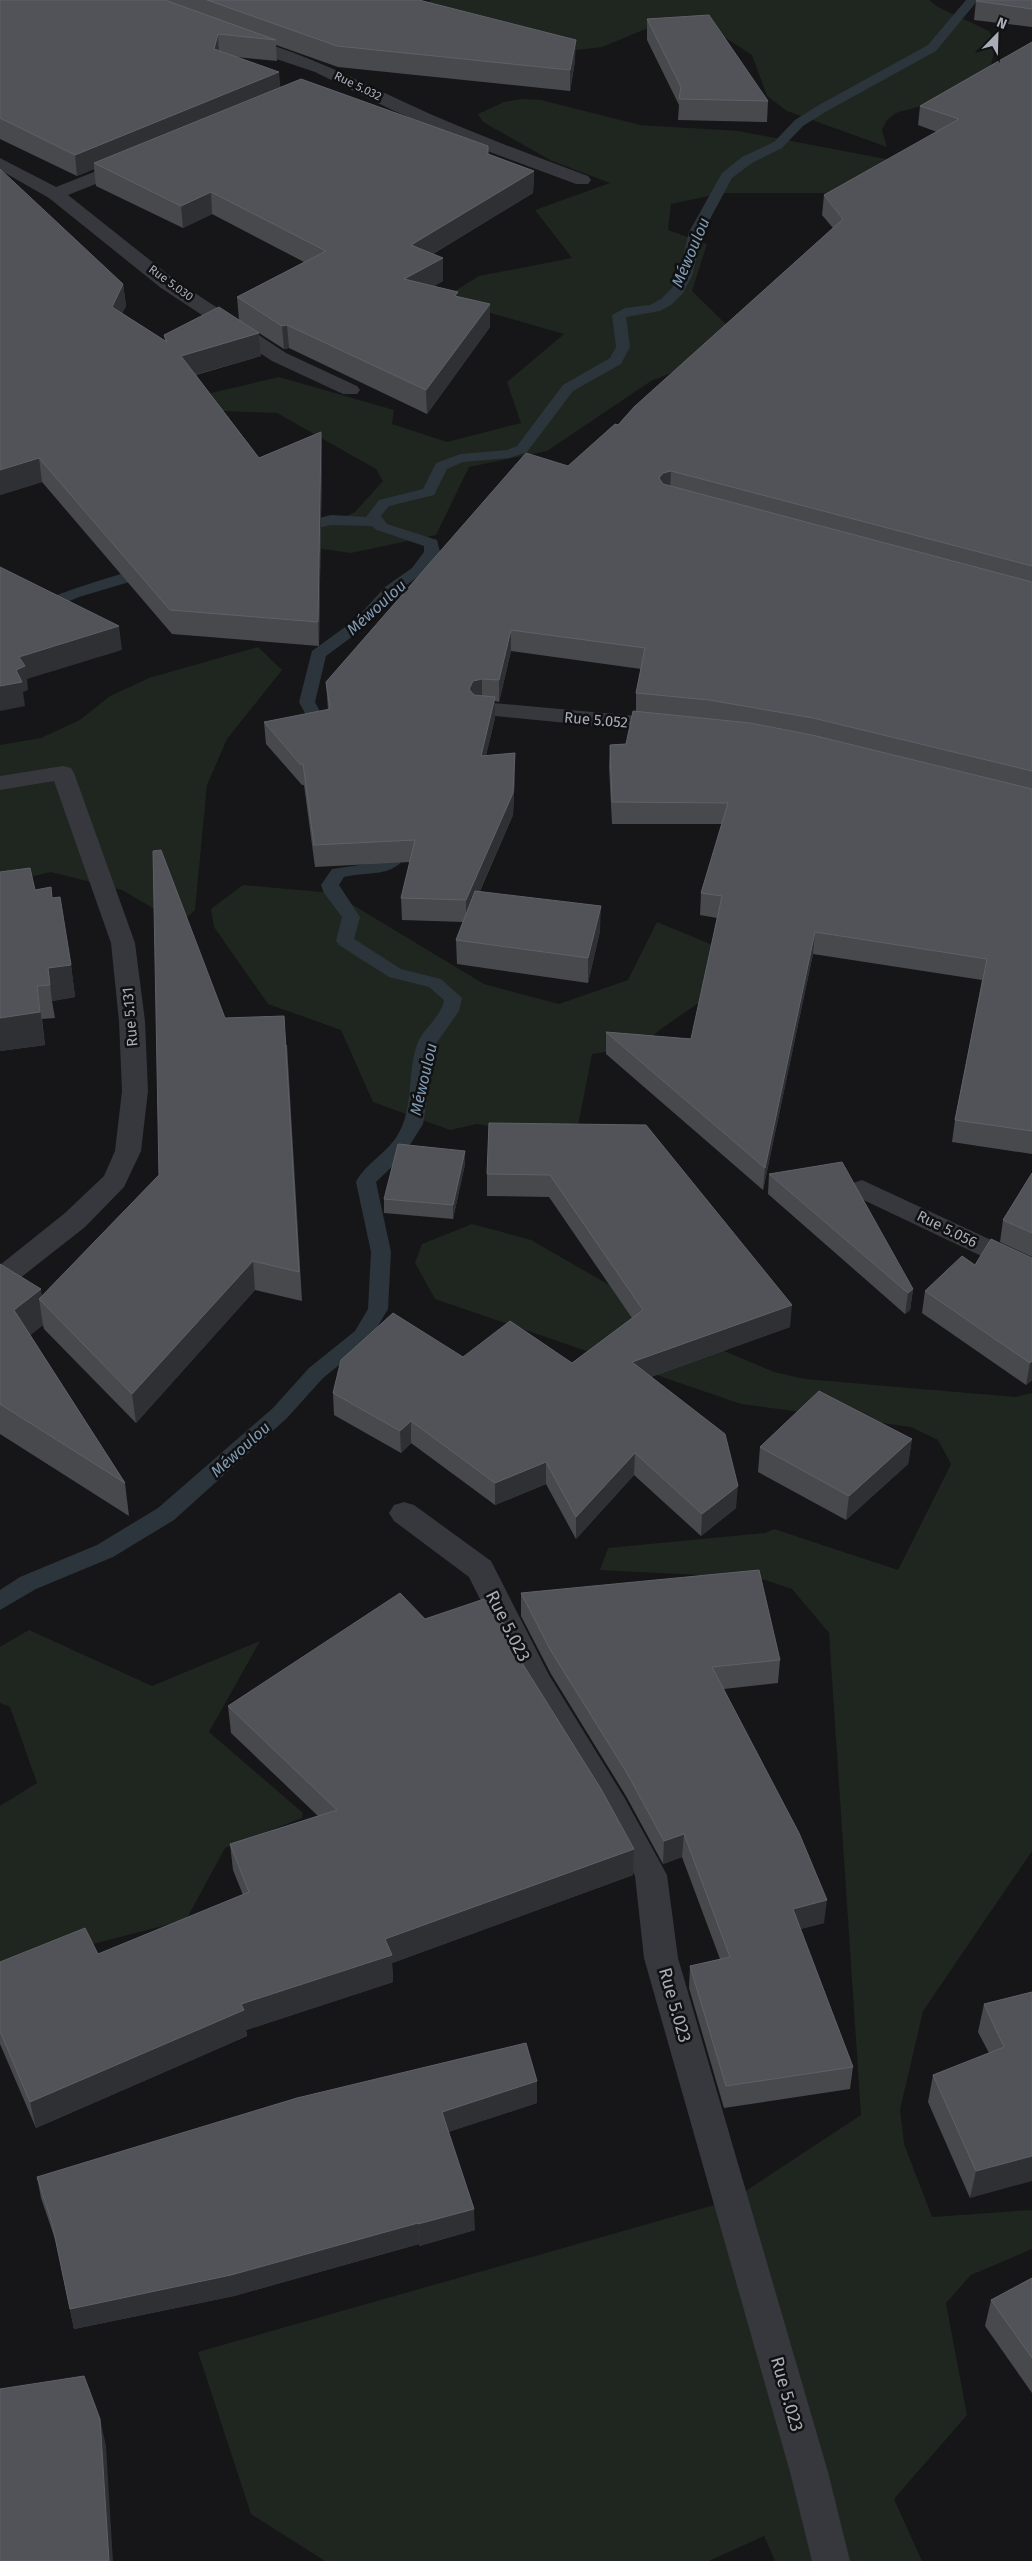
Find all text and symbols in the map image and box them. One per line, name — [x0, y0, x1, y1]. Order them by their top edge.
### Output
north arrow — [972, 10, 1022, 60]
text: N — [994, 14, 1009, 33]
street label: Rue 5.032 — [332, 69, 384, 104]
water label: Méwoulou — [667, 215, 714, 290]
street label: Rue 5.030 — [146, 262, 196, 304]
water label: Méwoulou — [343, 576, 410, 639]
street label: Rue 5.052 — [563, 708, 629, 732]
street label: Rue 5.131 — [118, 986, 142, 1048]
water label: Méwoulou — [406, 1041, 441, 1117]
street label: Rue 5.056 — [914, 1207, 980, 1251]
water label: Méwoulou — [207, 1418, 274, 1481]
street label: Rue 5.023 — [481, 1587, 535, 1665]
street label: Rue 5.023 — [654, 1965, 696, 2045]
street label: Rue 5.023 — [766, 2354, 808, 2434]

